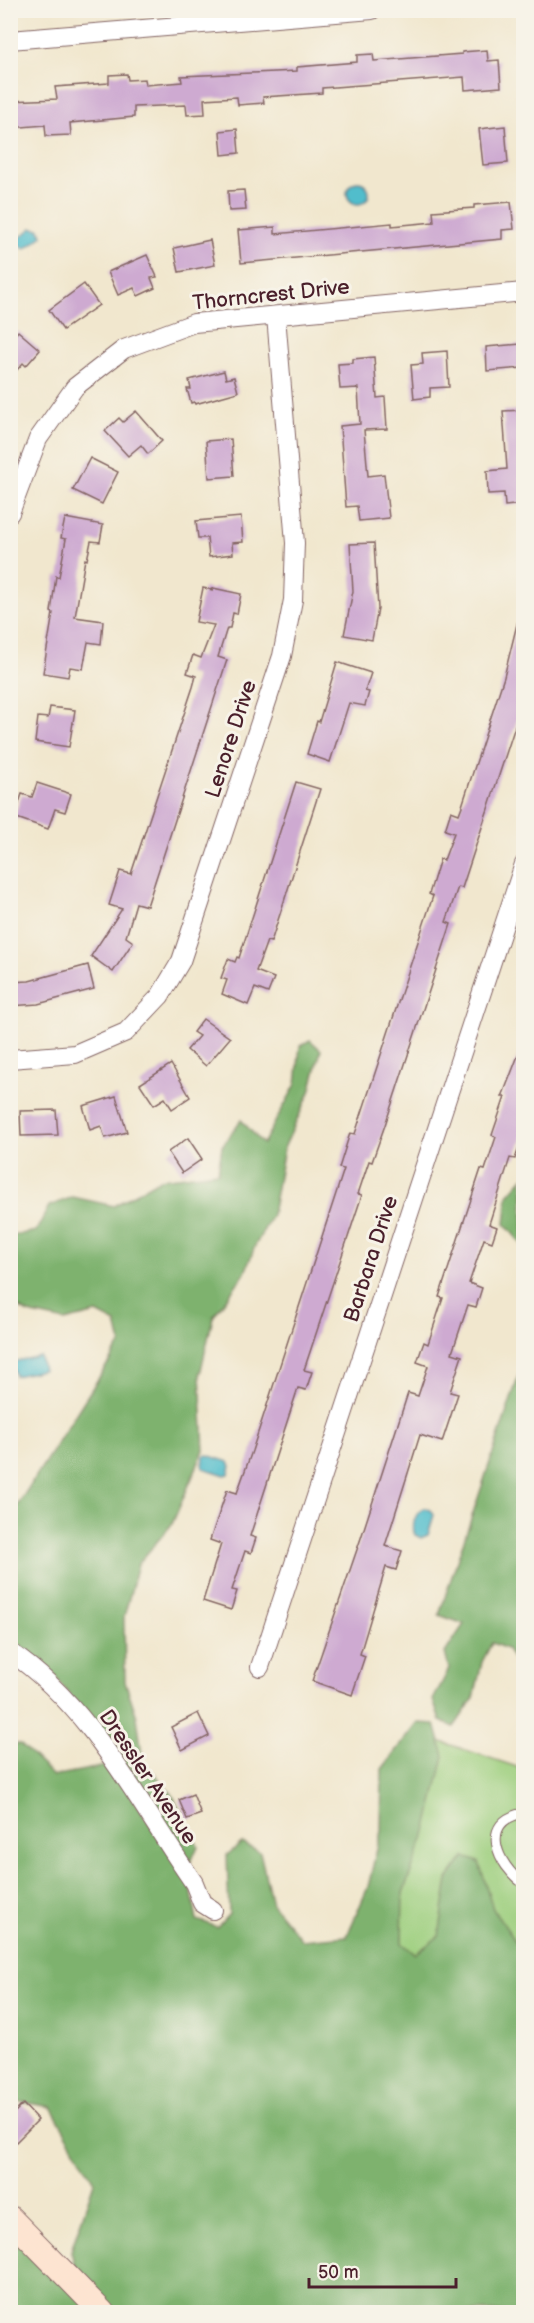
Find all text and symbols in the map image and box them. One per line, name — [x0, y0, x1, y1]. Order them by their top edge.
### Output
street label: Thorncrest Drive — [191, 274, 351, 316]
street label: Lenore Drive — [200, 677, 262, 801]
street label: Barbara Drive — [339, 1193, 403, 1325]
street label: Dressler Avenue — [94, 1705, 202, 1849]
scale bar — [309, 2251, 456, 2289]
text: 50 m — [318, 2262, 359, 2283]

